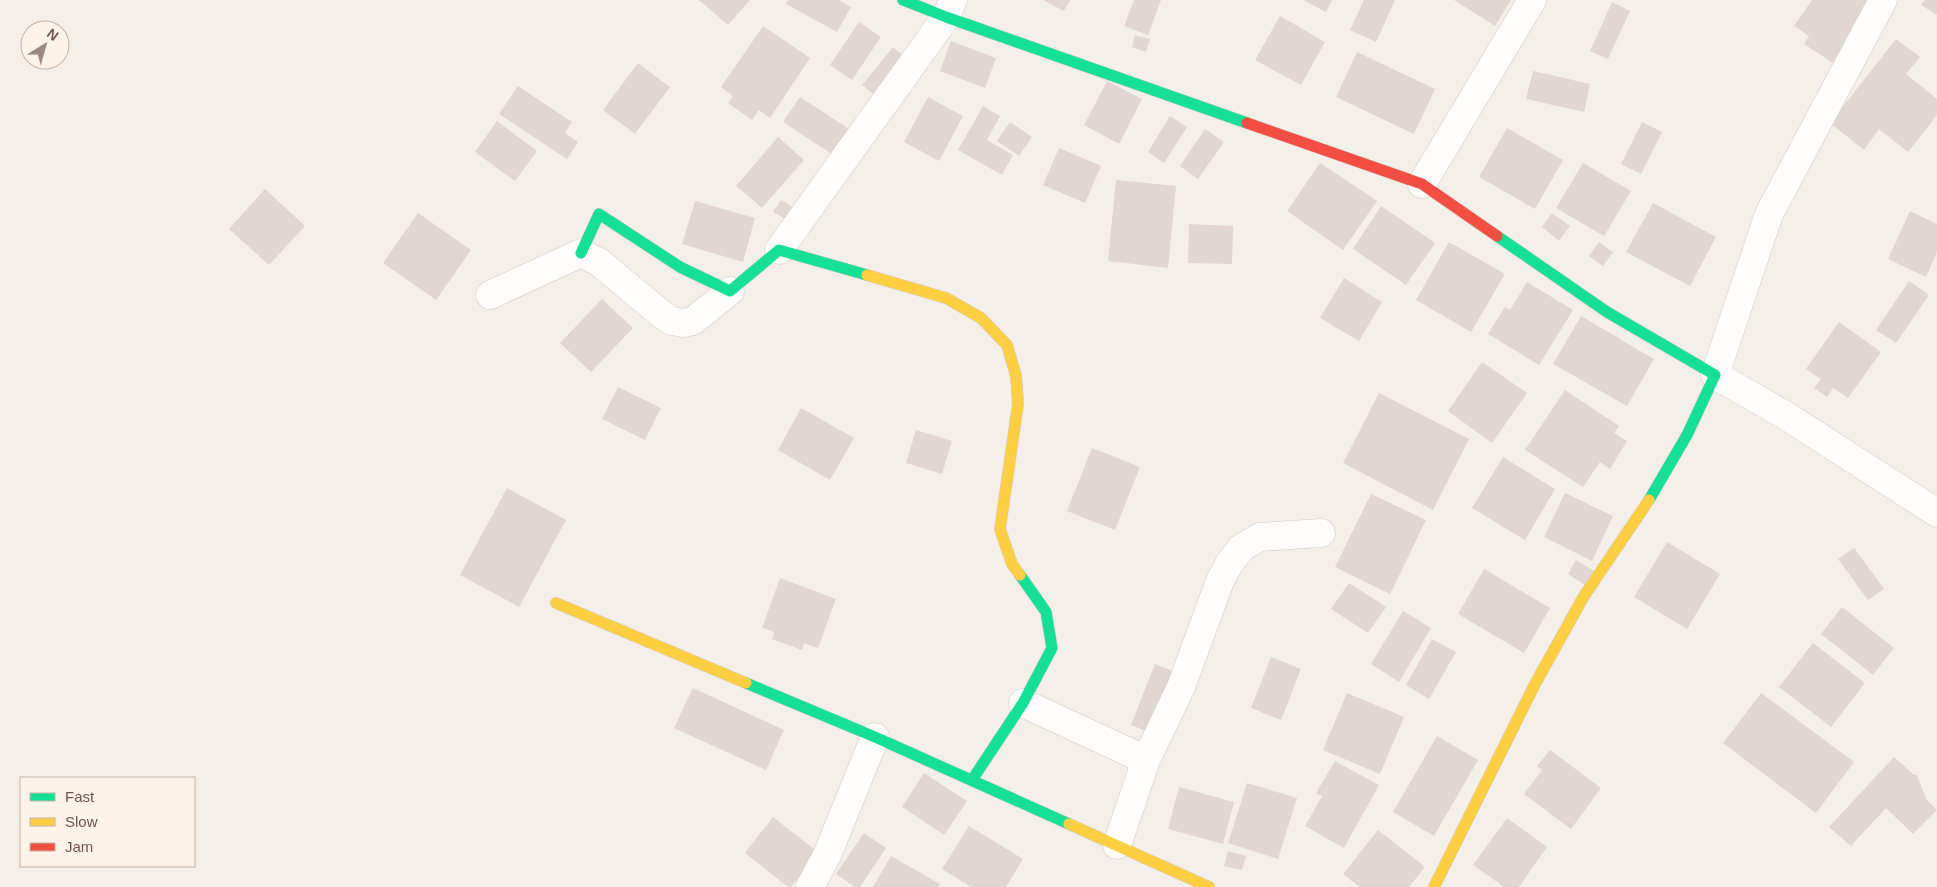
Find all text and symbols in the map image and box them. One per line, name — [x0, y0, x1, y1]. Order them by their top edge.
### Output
north arrow — [20, 20, 70, 70]
text: N — [44, 25, 62, 44]
legend — [20, 777, 195, 867]
text: Fast — [65, 788, 95, 805]
text: Slow — [65, 813, 98, 830]
text: Jam — [65, 838, 93, 855]

